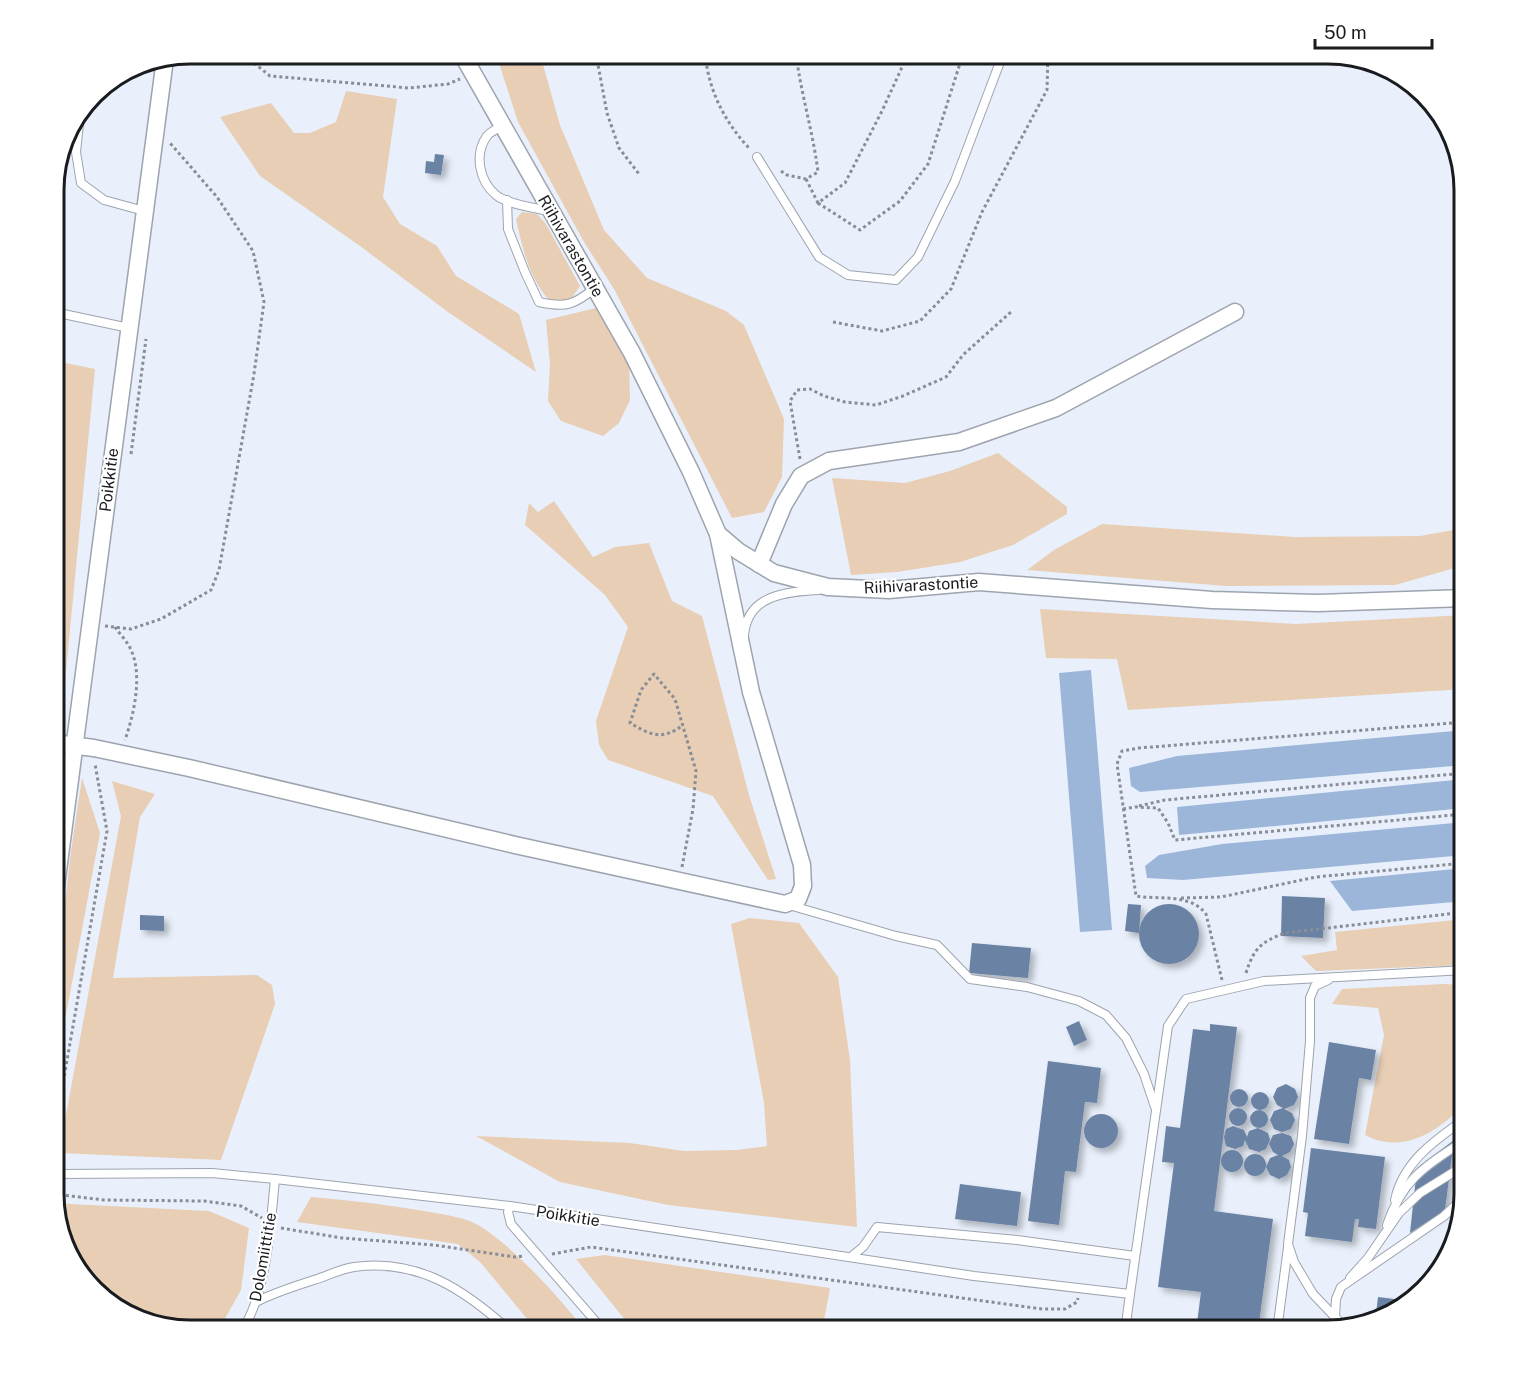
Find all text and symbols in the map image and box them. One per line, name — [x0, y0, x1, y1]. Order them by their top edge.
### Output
scale bar — [1315, 12, 1432, 50]
text: 50 m — [1324, 22, 1367, 43]
street label: Riihivarastontie — [534, 192, 608, 300]
street label: Poikkitie — [96, 447, 122, 513]
street label: Riihivarastontie — [863, 573, 979, 597]
street label: Poikkitie — [535, 1202, 601, 1230]
street label: Dolomiittitie — [246, 1211, 280, 1303]

